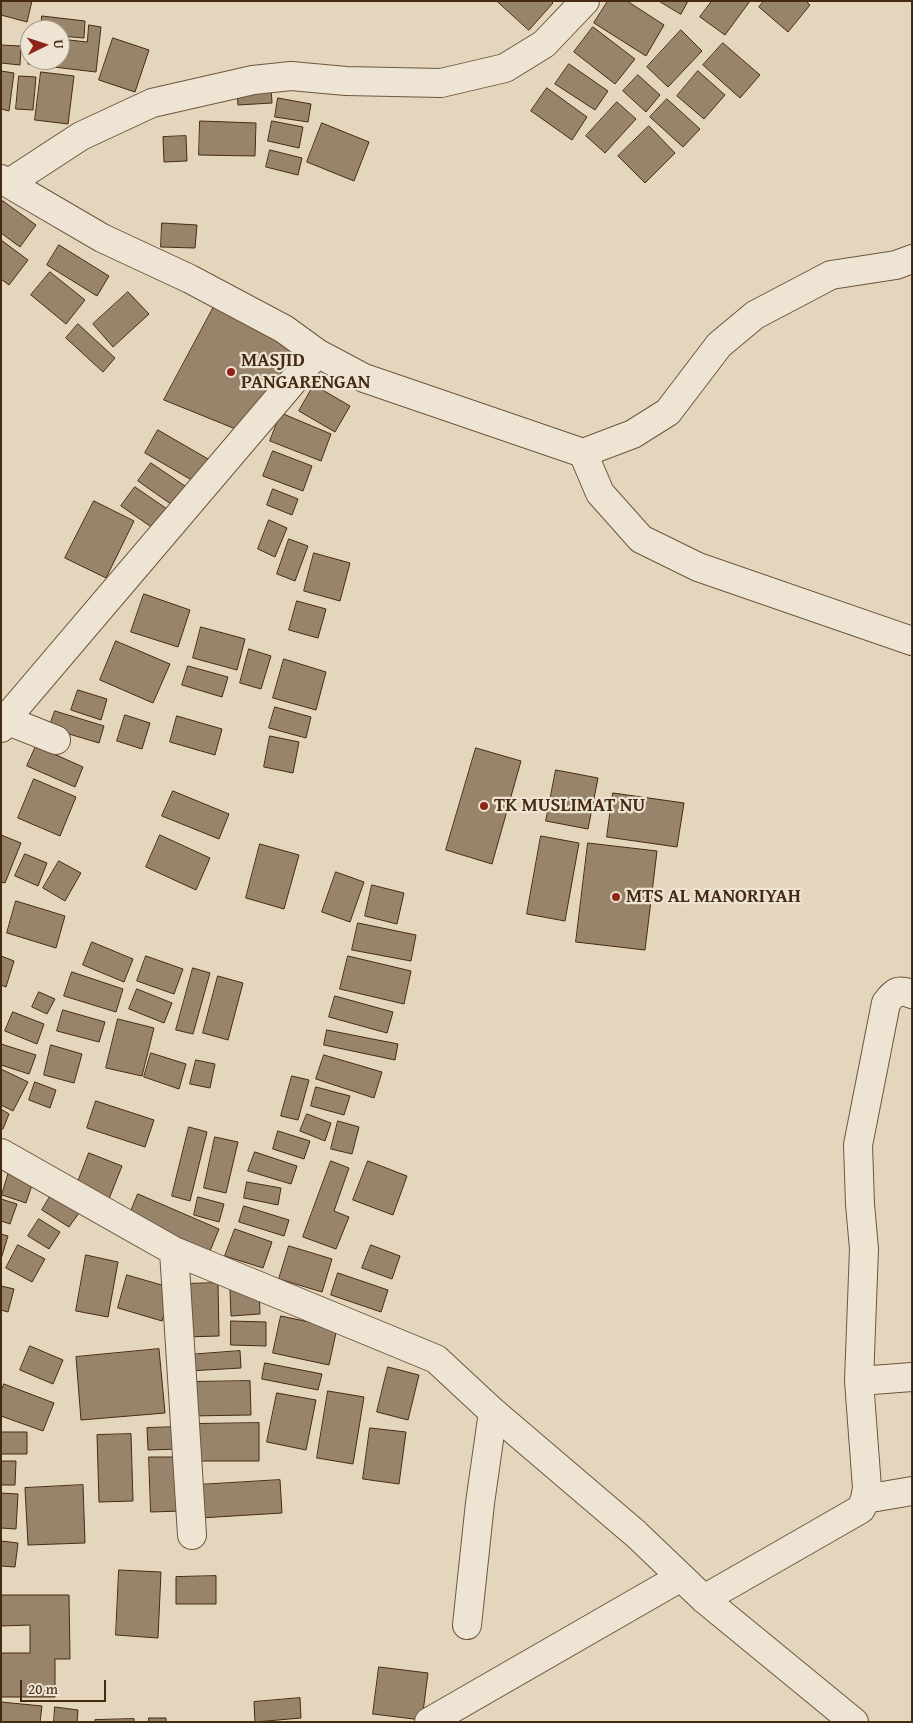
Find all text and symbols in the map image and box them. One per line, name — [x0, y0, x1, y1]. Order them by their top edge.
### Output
north arrow — [20, 20, 70, 70]
text: U — [49, 39, 69, 49]
place label: MASJID PANGARENGAN — [241, 350, 370, 394]
marker: MASJID PANGARENGAN — [225, 366, 237, 378]
place label: TK MUSLIMAT NU — [494, 795, 645, 817]
marker: TK MUSLIMAT NU — [478, 800, 490, 812]
place label: MTS AL MANORIYAH — [626, 886, 801, 908]
marker: MTS AL MANORIYAH — [610, 891, 622, 903]
scale bar — [22, 1670, 109, 1702]
text: 20 m — [28, 1678, 58, 1699]

